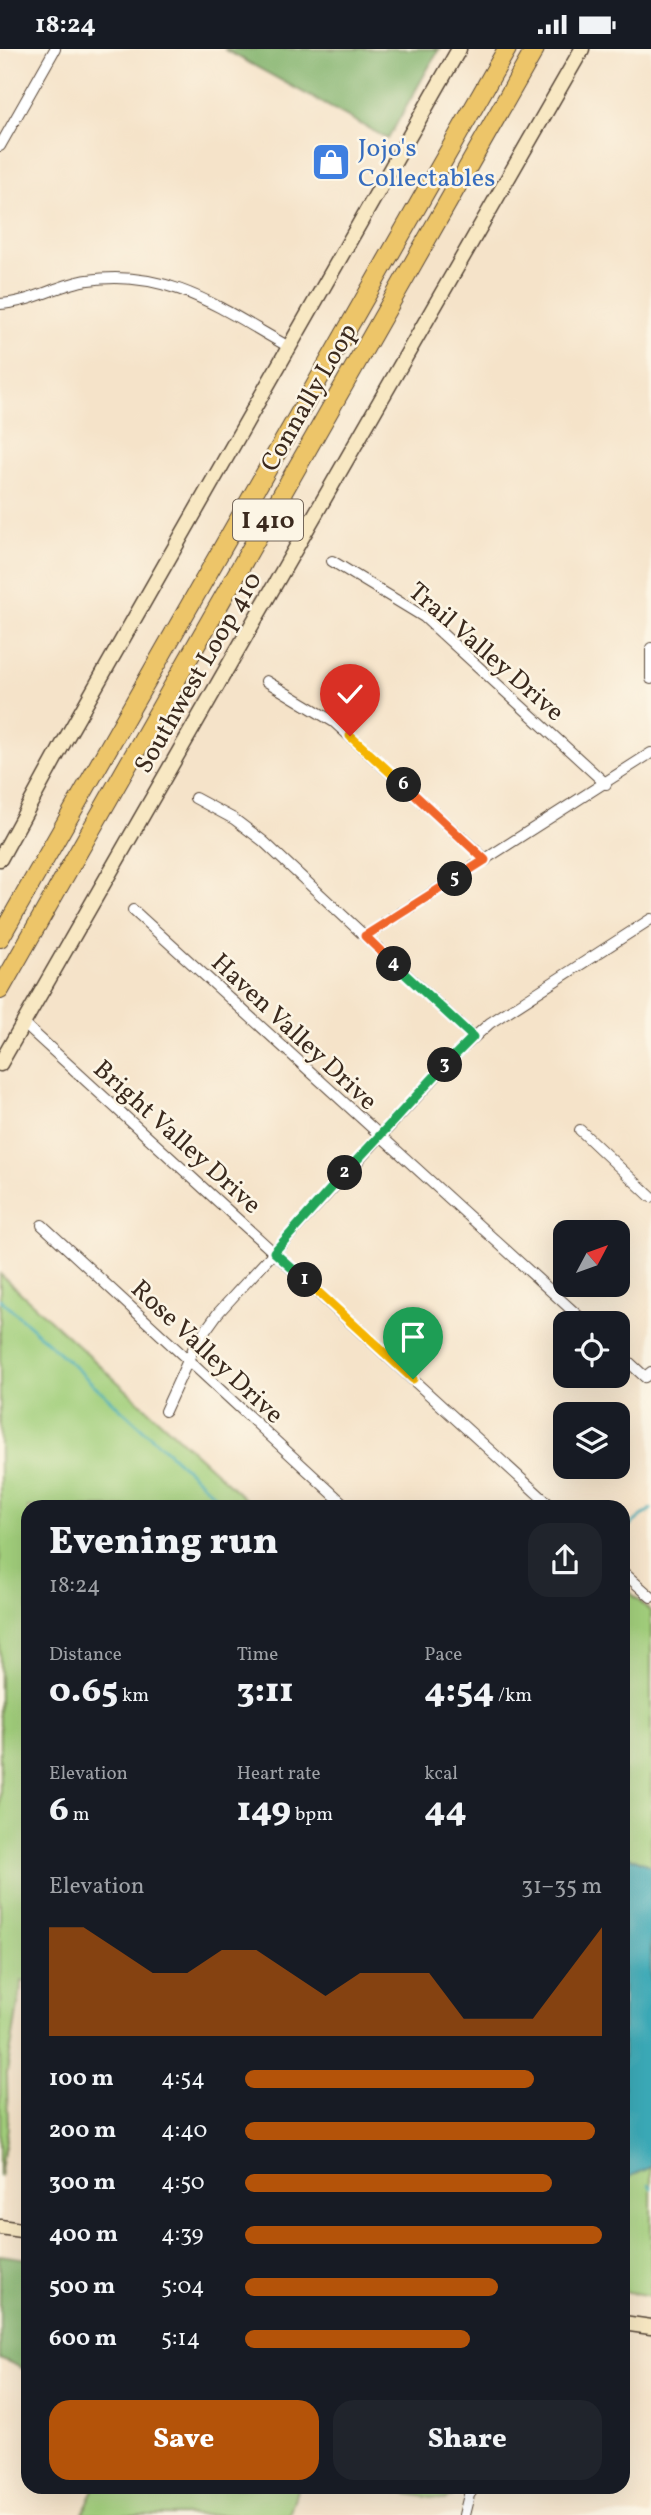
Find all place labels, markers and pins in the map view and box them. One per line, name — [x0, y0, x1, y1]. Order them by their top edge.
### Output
place label: Jojo's Collectables — [358, 131, 495, 197]
shop icon: Jojo's Collectables — [310, 141, 352, 183]
pin — [320, 664, 380, 736]
pin: 6 — [386, 767, 422, 803]
pin: 5 — [438, 861, 472, 897]
pin: 4 — [376, 947, 412, 981]
pin: 3 — [428, 1047, 462, 1083]
pin: 2 — [328, 1155, 362, 1191]
pin: 1 — [288, 1263, 322, 1297]
pin — [383, 1307, 443, 1379]

